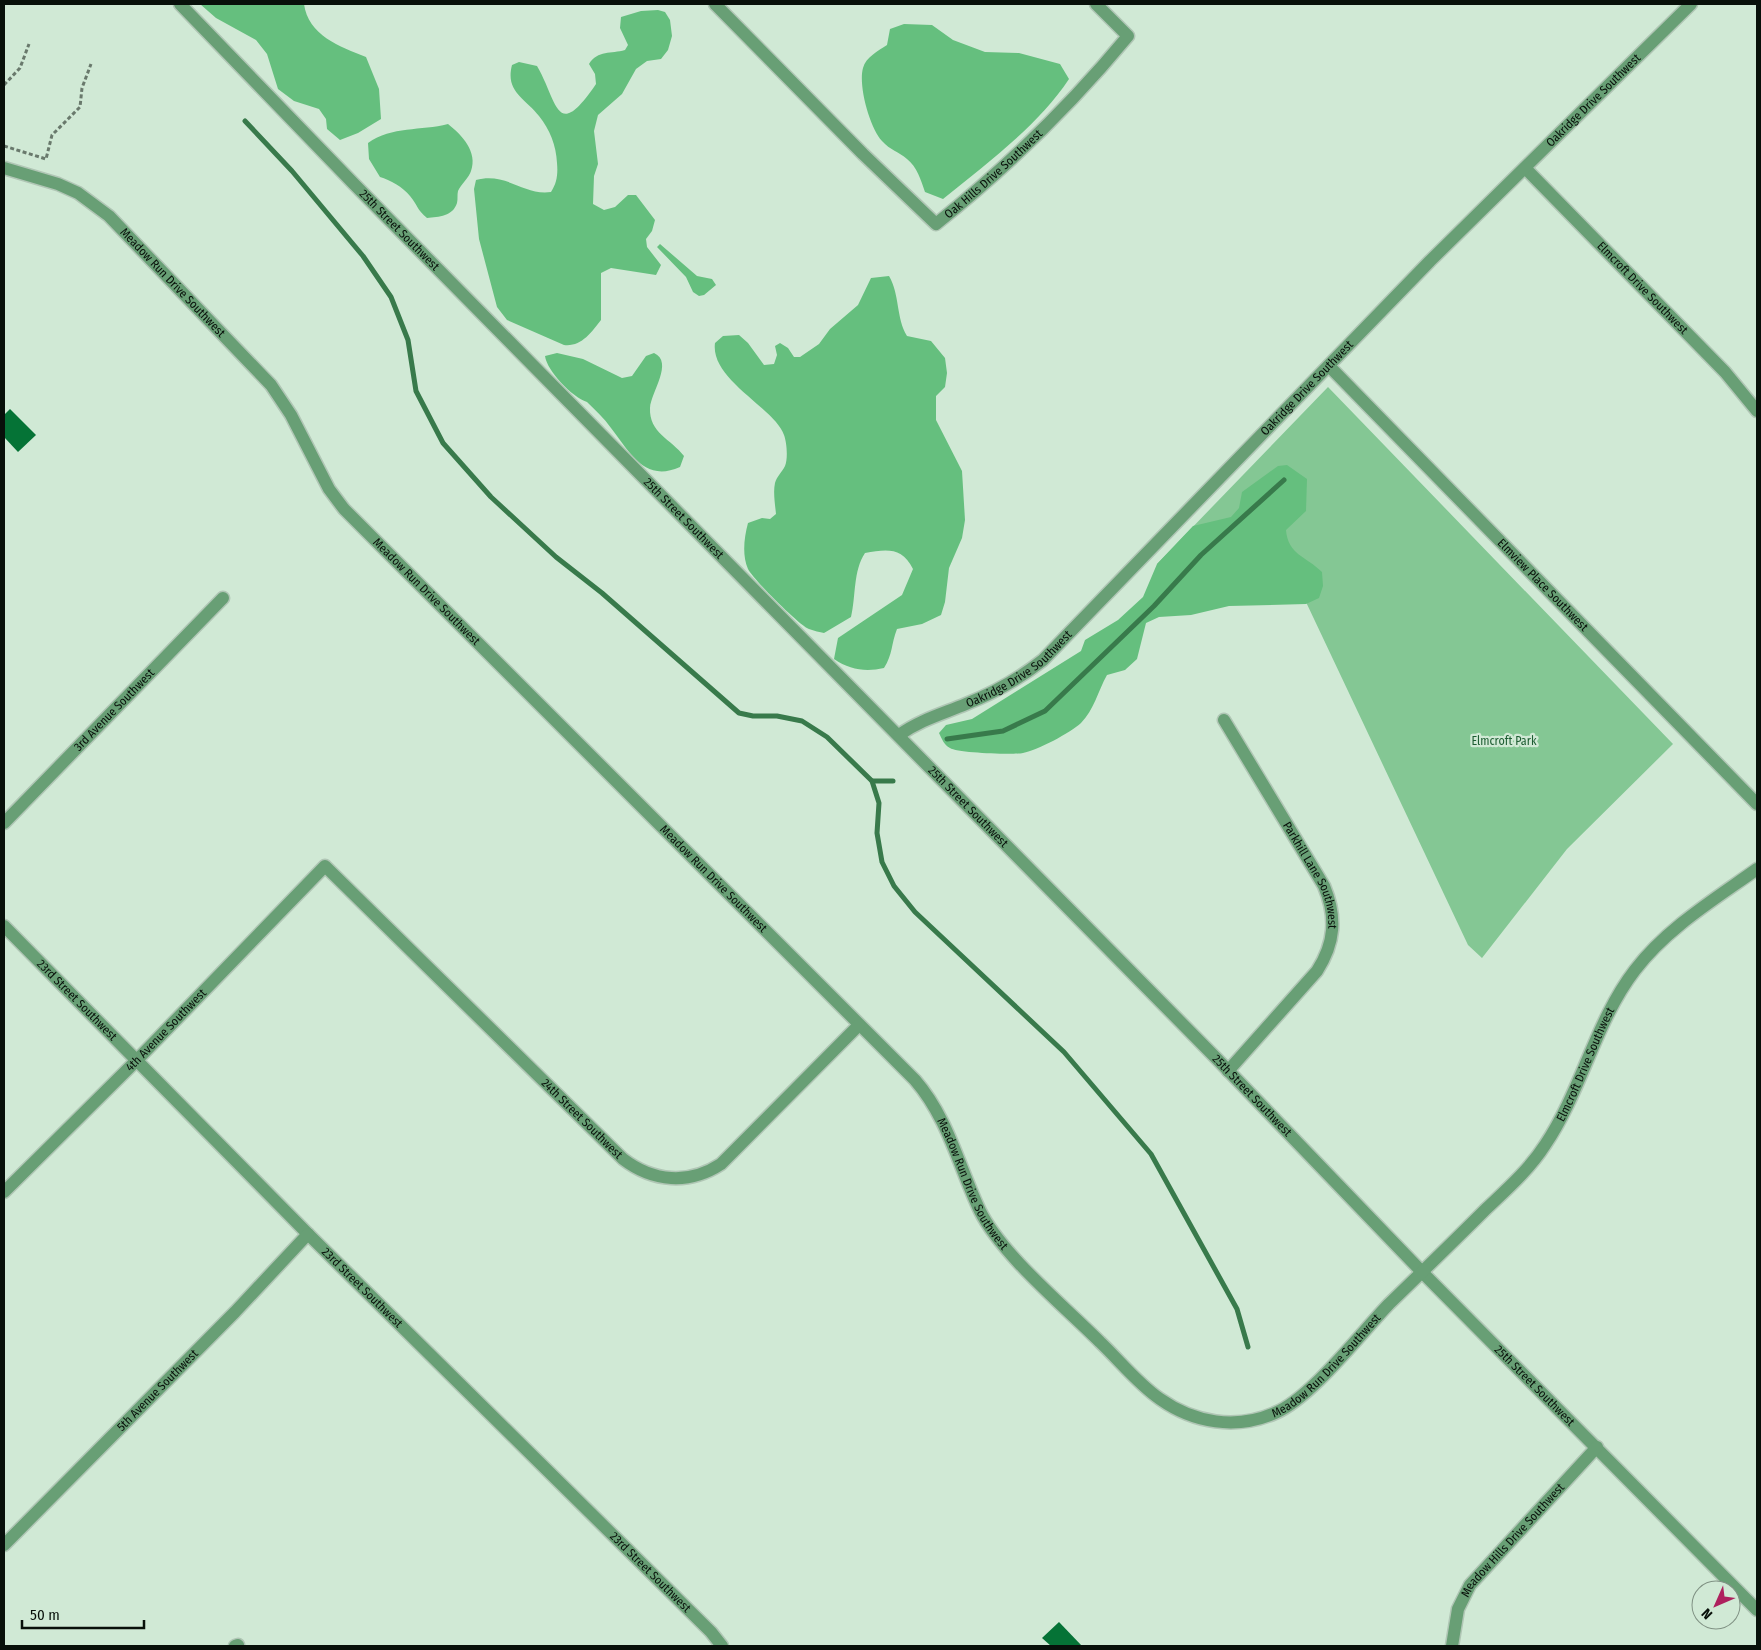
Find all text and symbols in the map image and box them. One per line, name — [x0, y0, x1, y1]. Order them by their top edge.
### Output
street label: Oakridge Drive Southwest — [1543, 51, 1643, 150]
street label: Oak Hills Drive Southwest — [942, 127, 1045, 221]
street label: 25th Street Southwest — [357, 187, 442, 273]
street label: Meadow Run Drive Southwest — [117, 225, 228, 340]
street label: Elmcroft Drive Southwest — [1594, 239, 1691, 337]
street label: Oakridge Drive Southwest — [1258, 338, 1356, 438]
street label: 25th Street Southwest — [641, 475, 727, 562]
street label: Meadow Run Drive Southwest — [370, 535, 483, 648]
street label: Elmview Place Southwest — [1495, 536, 1591, 634]
street label: Oakridge Drive Southwest — [964, 628, 1075, 710]
street label: 3rd Avenue Southwest — [71, 666, 157, 754]
park label: Elmcroft Park — [1472, 734, 1537, 748]
street label: 25th Street Southwest — [925, 763, 1011, 850]
street label: Parkhill Lane Southwest — [1280, 819, 1339, 929]
street label: Meadow Run Drive Southwest — [657, 822, 770, 935]
street label: 23rd Street Southwest — [34, 957, 120, 1043]
street label: 4th Avenue Southwest — [123, 986, 209, 1074]
street label: Elmcroft Drive Southwest — [1553, 1005, 1617, 1124]
street label: 25th Street Southwest — [1210, 1052, 1295, 1139]
street label: 24th Street Southwest — [539, 1076, 626, 1162]
street label: Meadow Run Drive Southwest — [934, 1116, 1011, 1253]
street label: 23rd Street Southwest — [319, 1245, 406, 1331]
street label: Meadow Run Drive Southwest — [1270, 1311, 1383, 1421]
street label: 25th Street Southwest — [1492, 1342, 1578, 1429]
street label: 5th Avenue Southwest — [114, 1346, 201, 1434]
street label: Meadow Hills Drive Southwest — [1458, 1480, 1567, 1599]
street label: 23rd Street Southwest — [607, 1529, 694, 1615]
north arrow — [1691, 1580, 1741, 1630]
scale bar — [22, 1598, 145, 1630]
text: N — [1698, 1605, 1716, 1623]
text: 50 m — [30, 1606, 60, 1624]

